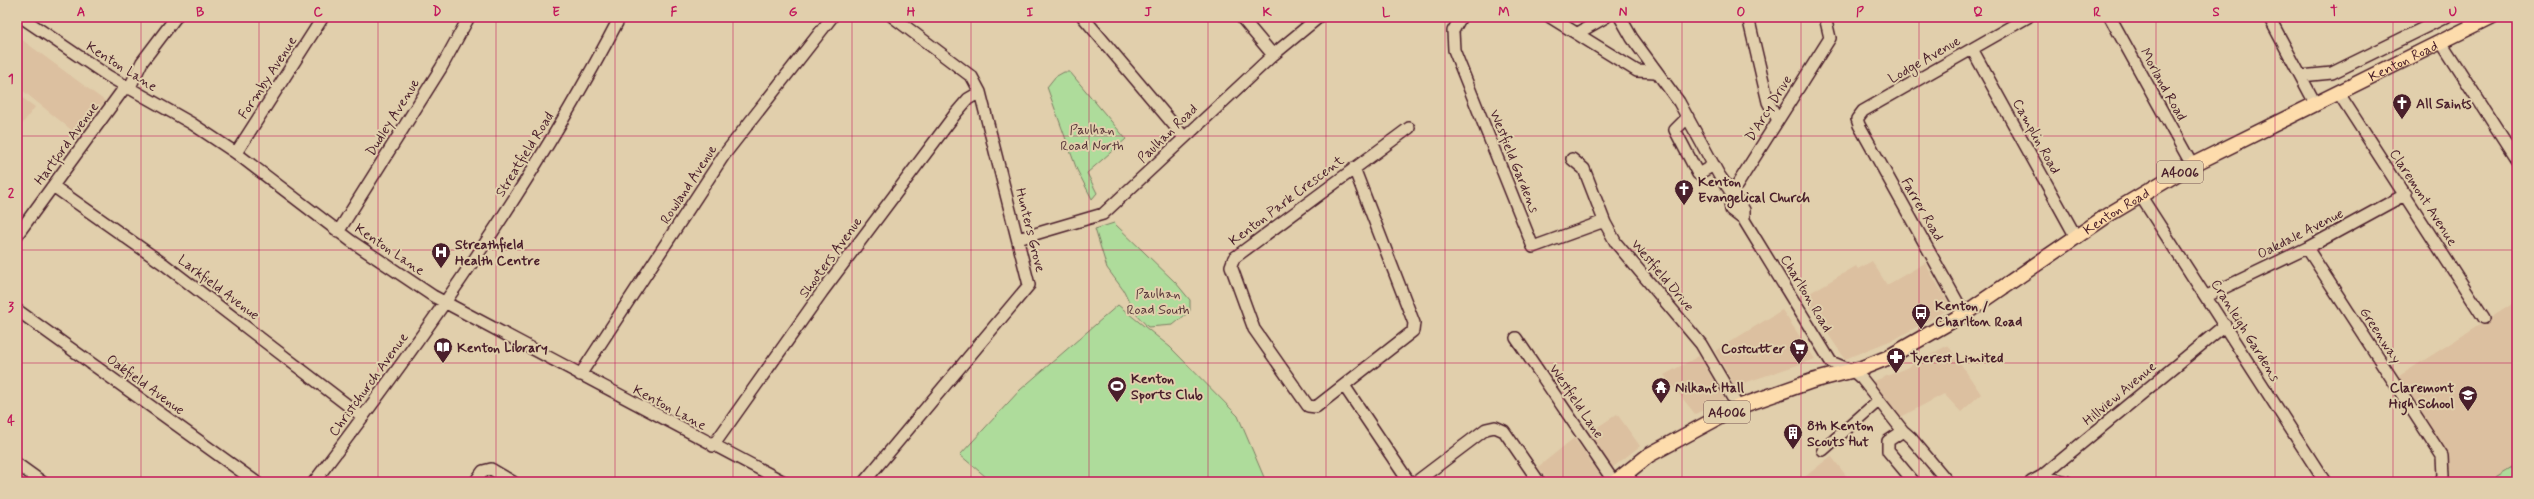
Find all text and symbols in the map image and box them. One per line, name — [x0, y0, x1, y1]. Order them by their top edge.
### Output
text: A — [77, 4, 85, 21]
text: B — [196, 4, 205, 21]
text: C — [313, 4, 323, 21]
text: D — [433, 4, 442, 21]
text: E — [552, 4, 560, 21]
text: F — [671, 4, 678, 21]
text: G — [789, 4, 798, 21]
text: H — [907, 4, 916, 21]
text: I — [1027, 4, 1034, 21]
text: J — [1144, 4, 1152, 21]
text: K — [1262, 4, 1272, 21]
text: L — [1382, 4, 1391, 21]
text: M — [1498, 4, 1510, 21]
text: N — [1619, 4, 1628, 21]
text: O — [1737, 4, 1746, 21]
text: P — [1856, 4, 1864, 21]
text: Q — [1973, 4, 1983, 21]
text: R — [2093, 4, 2101, 21]
text: S — [2212, 4, 2220, 21]
text: T — [2330, 4, 2338, 21]
text: U — [2449, 4, 2457, 21]
street label: Lodge Avenue — [1885, 32, 1965, 89]
street label: Formby Avenue — [234, 33, 301, 122]
street label: Kenton Road — [2366, 37, 2441, 86]
street label: Kenton Lane — [82, 38, 161, 96]
street label: Morland Road — [2136, 45, 2190, 124]
text: 1 — [8, 71, 14, 88]
street label: D'Arcy Drive — [1741, 72, 1796, 145]
street label: Dudley Avenue — [362, 75, 424, 160]
church icon: All Saints — [2391, 92, 2413, 120]
place label: All Saints — [2416, 95, 2472, 113]
street label: Camplin Road — [2008, 96, 2064, 177]
street label: Hartford Avenue — [31, 98, 105, 190]
street label: Paulhan Road — [1134, 100, 1202, 167]
street label: Westfield Gardens — [1485, 107, 1543, 216]
street label: Streatfield Road — [492, 109, 558, 200]
park label: Paulhan Road North — [1060, 121, 1124, 155]
street label: Rowland Avenue — [656, 141, 721, 228]
street label: Claremont Avenue — [2385, 146, 2461, 249]
street label: Kenton Park Crescent — [1225, 151, 1348, 250]
road number: A4006 — [2157, 161, 2203, 183]
place label: Kenton Evangelical Church — [1698, 173, 1810, 209]
street label: Farrer Road — [1897, 175, 1947, 244]
church icon: Kenton Evangelical Church — [1673, 178, 1695, 206]
street label: Kenton Road — [2080, 184, 2153, 239]
text: 2 — [8, 185, 15, 202]
street label: Hunters Grove — [1011, 186, 1049, 274]
street label: Oakdale Avenue — [2254, 204, 2347, 263]
street label: Shooters Avenue — [795, 213, 867, 302]
street label: Kenton Lane — [351, 220, 428, 280]
place label: Streathfield Health Centre — [455, 236, 540, 270]
street label: Westfield Drive — [1627, 236, 1698, 315]
hospital icon: Streathfield Health Centre — [430, 241, 452, 269]
street label: Larkfield Avenue — [174, 251, 263, 324]
street label: Charlton Road — [1776, 251, 1836, 336]
street label: Cranleigh Gardens — [2206, 276, 2284, 385]
park label: Paulhan Road South — [1126, 285, 1190, 319]
place label: Kenton / Charlton Road — [1935, 297, 2022, 331]
text: 3 — [8, 299, 14, 316]
bus stop icon: Kenton / Charlton Road — [1910, 302, 1932, 330]
street label: Greenway — [2355, 304, 2405, 367]
street label: Christchurch Avenue — [325, 329, 413, 440]
library icon: Kenton Library — [432, 336, 454, 364]
supermarket icon: Costcutter — [1788, 337, 1810, 365]
place label: Kenton Library — [457, 339, 548, 357]
place label: Costcutter — [1721, 340, 1785, 358]
pharmacy icon: Tyerest Limited — [1885, 346, 1907, 374]
place label: Tyerest Limited — [1910, 349, 2004, 367]
street label: Oakfield Avenue — [103, 350, 188, 419]
street label: Hillview Avenue — [2079, 358, 2160, 430]
street label: Westfield Lane — [1545, 361, 1608, 442]
place label: Kenton Sports Club — [1131, 370, 1203, 404]
sports icon: Kenton Sports Club — [1106, 375, 1128, 403]
temple icon: Nilkant Hall — [1650, 376, 1672, 404]
place label: Nilkant Hall — [1675, 379, 1744, 397]
place label: Claremont High School — [2389, 379, 2454, 416]
street label: Kenton Lane — [630, 381, 709, 435]
school or university icon: Claremont High School — [2457, 384, 2479, 412]
road number: A4006 — [1704, 401, 1750, 423]
text: 4 — [7, 413, 15, 430]
place label: 8th Kenton Scouts Hut — [1807, 417, 1874, 451]
building icon: 8th Kenton Scouts Hut — [1782, 422, 1804, 450]

